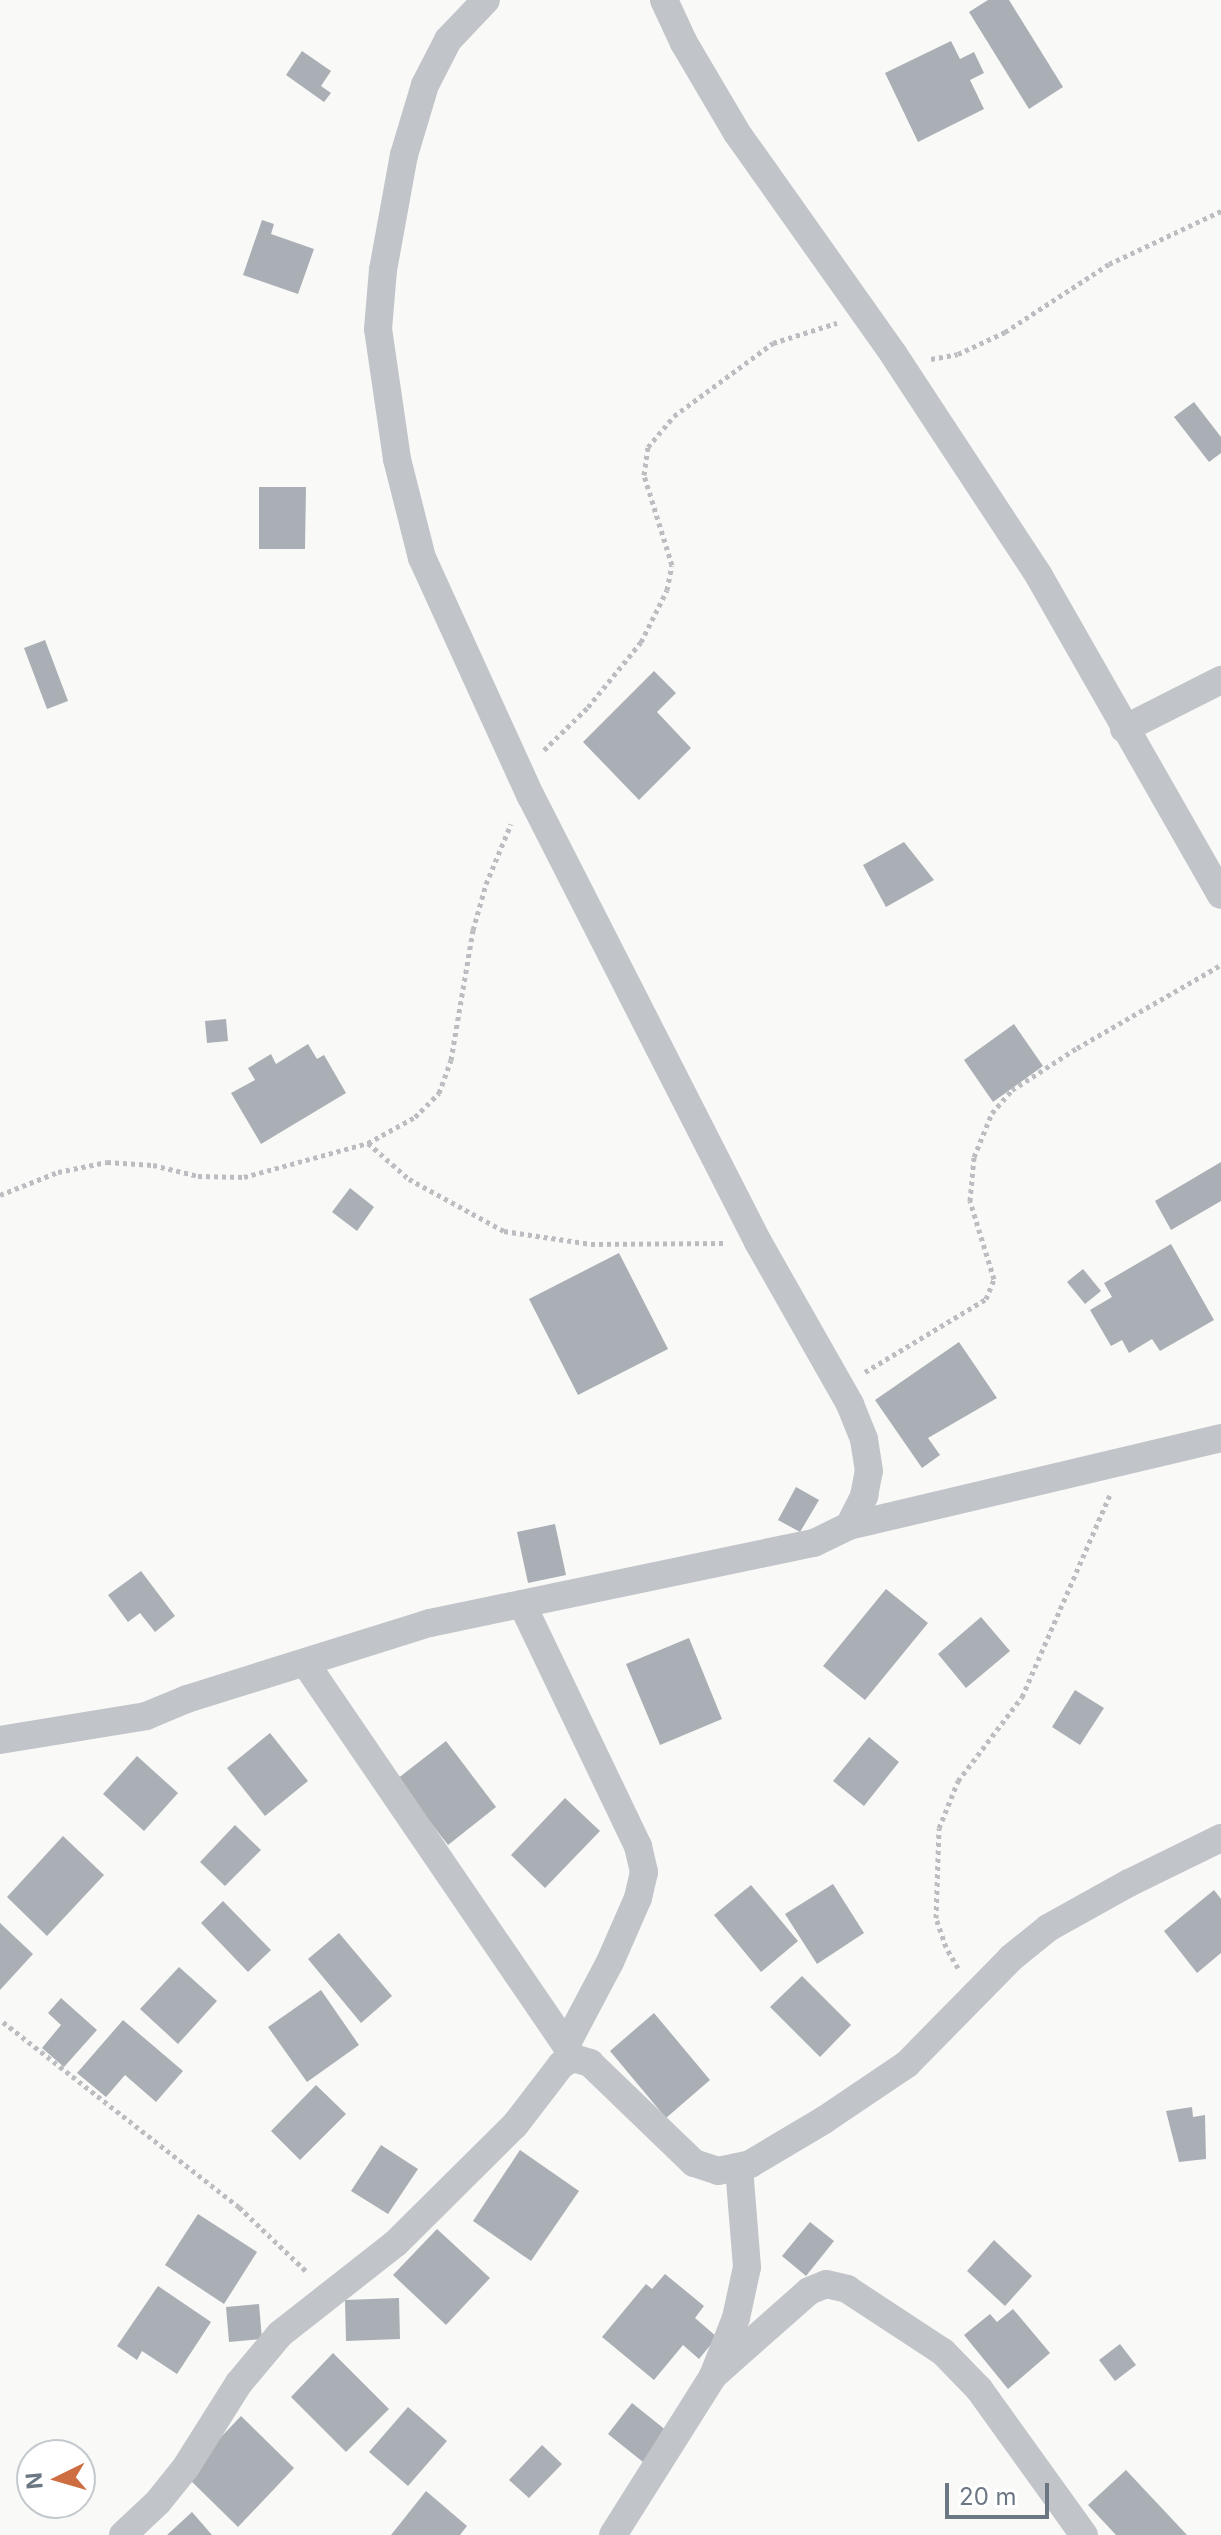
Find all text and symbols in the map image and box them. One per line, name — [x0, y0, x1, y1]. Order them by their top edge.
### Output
north arrow — [16, 2439, 96, 2519]
scale bar — [949, 2467, 1053, 2517]
text: N — [20, 2471, 48, 2490]
text: 20 m — [959, 2482, 1017, 2511]

